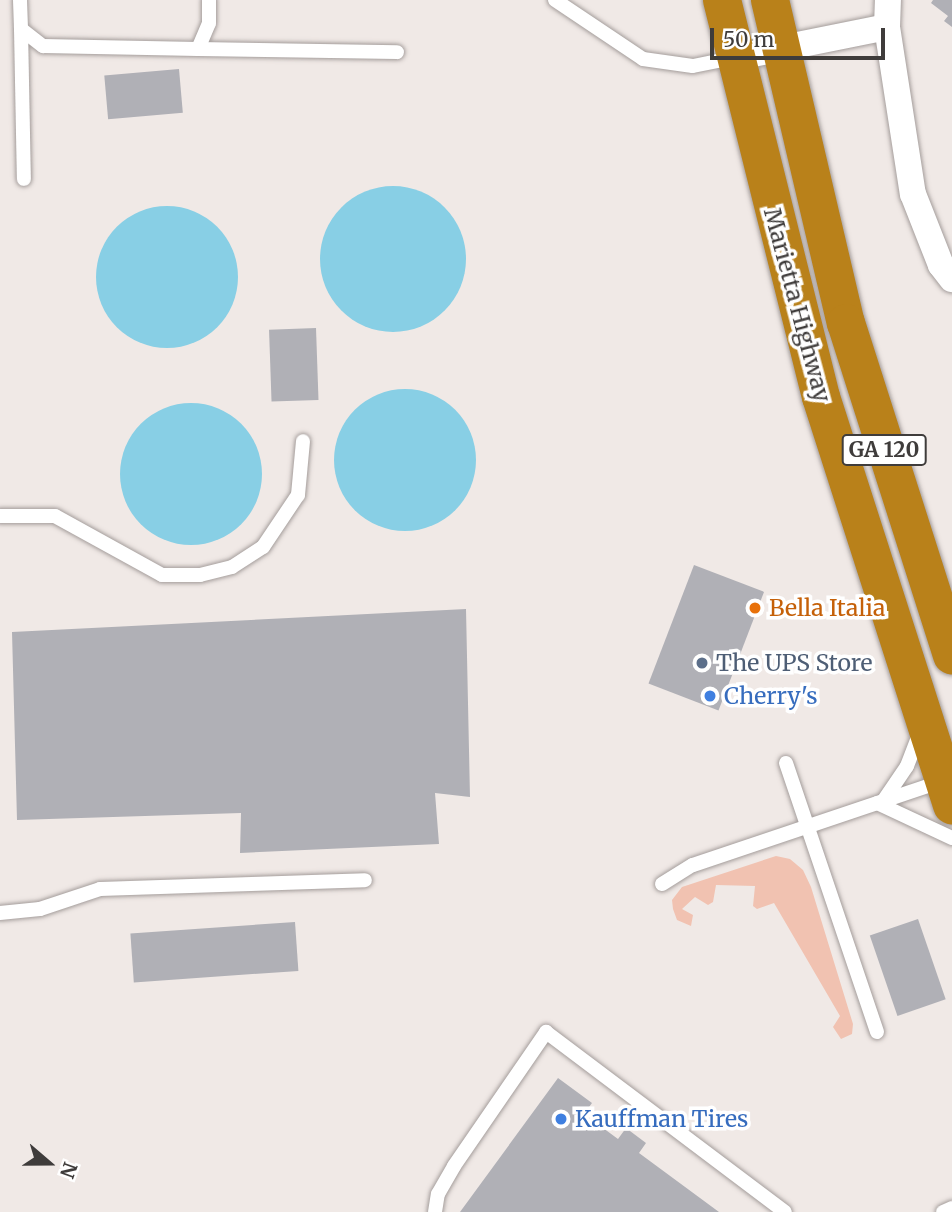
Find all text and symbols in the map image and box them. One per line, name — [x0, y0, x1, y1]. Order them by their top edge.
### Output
scale bar — [714, 14, 889, 58]
text: 50 m — [723, 26, 774, 53]
street label: Marietta Highway — [758, 205, 836, 405]
road number: GA 120 — [840, 433, 928, 468]
place label: Bella Italia — [769, 594, 885, 622]
marker: Bella Italia — [747, 600, 763, 616]
place label: The UPS Store — [716, 649, 873, 677]
marker: The UPS Store — [694, 655, 710, 671]
place label: Cherry's — [724, 682, 818, 710]
marker: Cherry's — [702, 688, 718, 704]
place label: Kauffman Tires — [575, 1105, 748, 1133]
marker: Kauffman Tires — [553, 1111, 569, 1127]
north arrow — [14, 1128, 84, 1198]
text: N — [55, 1159, 83, 1181]

